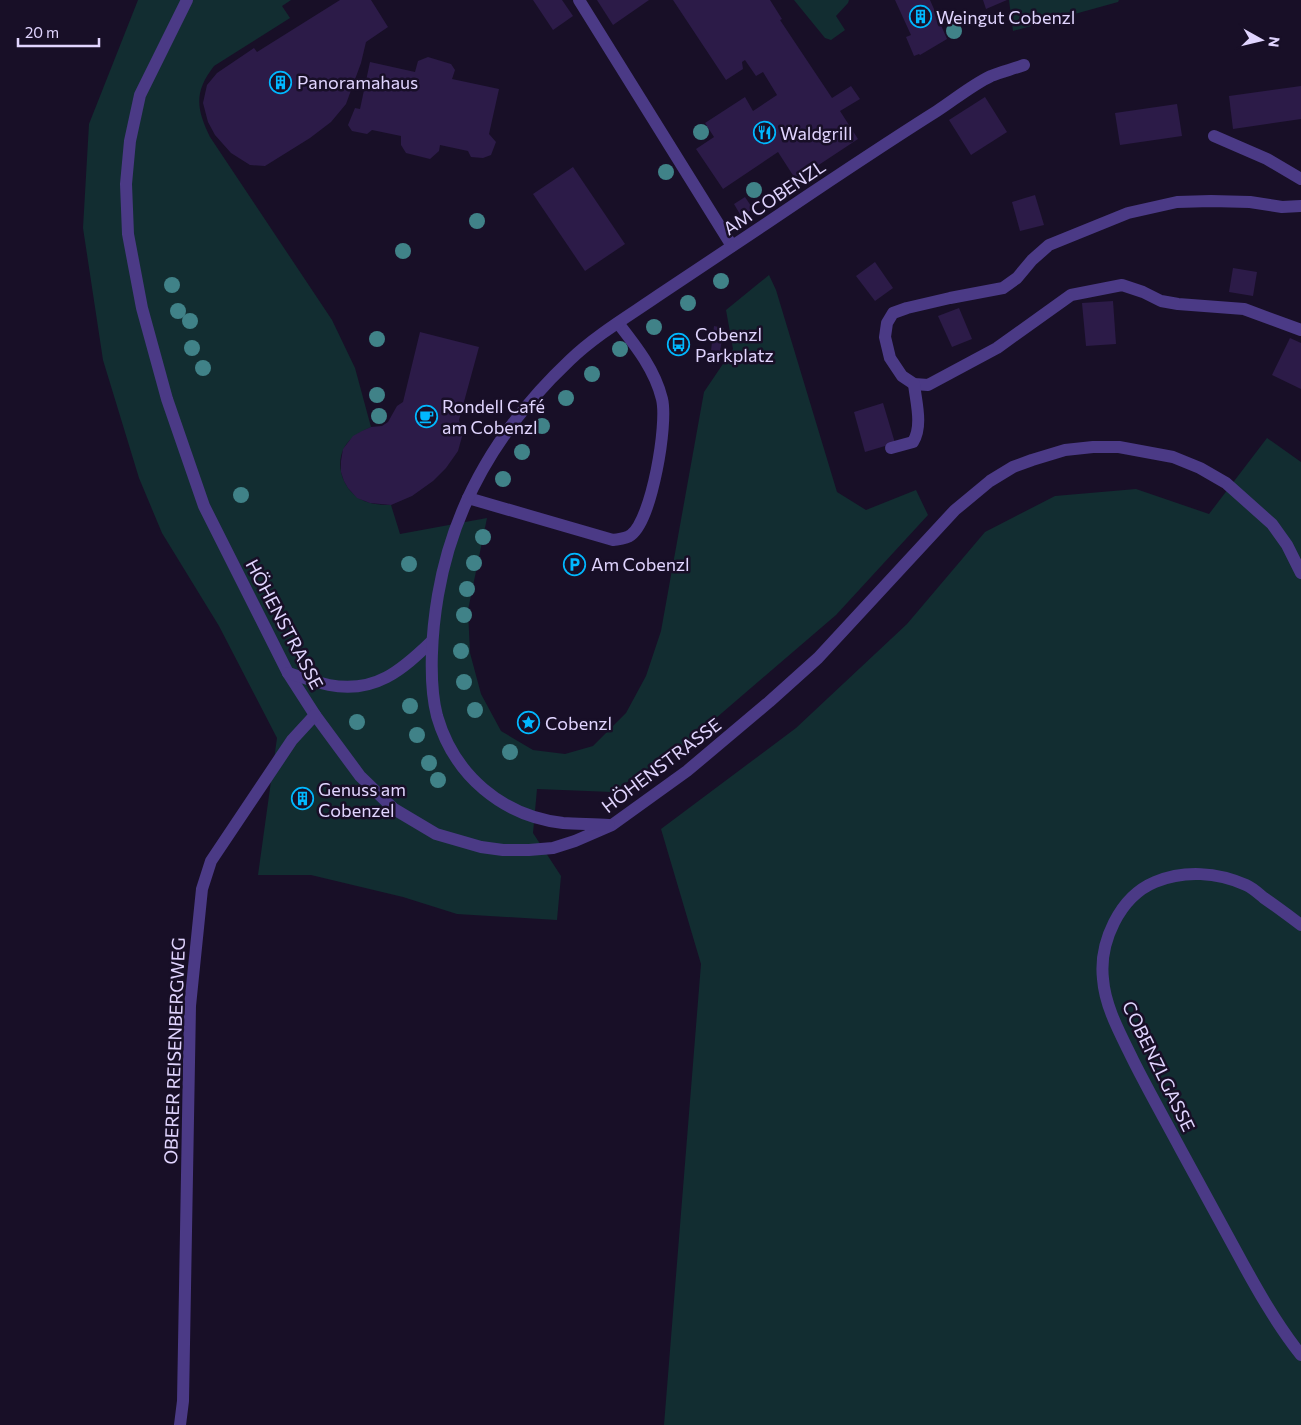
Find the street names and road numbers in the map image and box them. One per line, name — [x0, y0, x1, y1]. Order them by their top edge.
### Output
street label: AM COBENZL — [719, 155, 829, 239]
street label: HÖHENSTRASSE — [241, 555, 329, 693]
street label: HÖHENSTRASSE — [597, 713, 725, 817]
street label: OBERER REISENBERGWEG — [159, 937, 189, 1165]
street label: COBENZLGASSE — [1118, 997, 1200, 1135]

